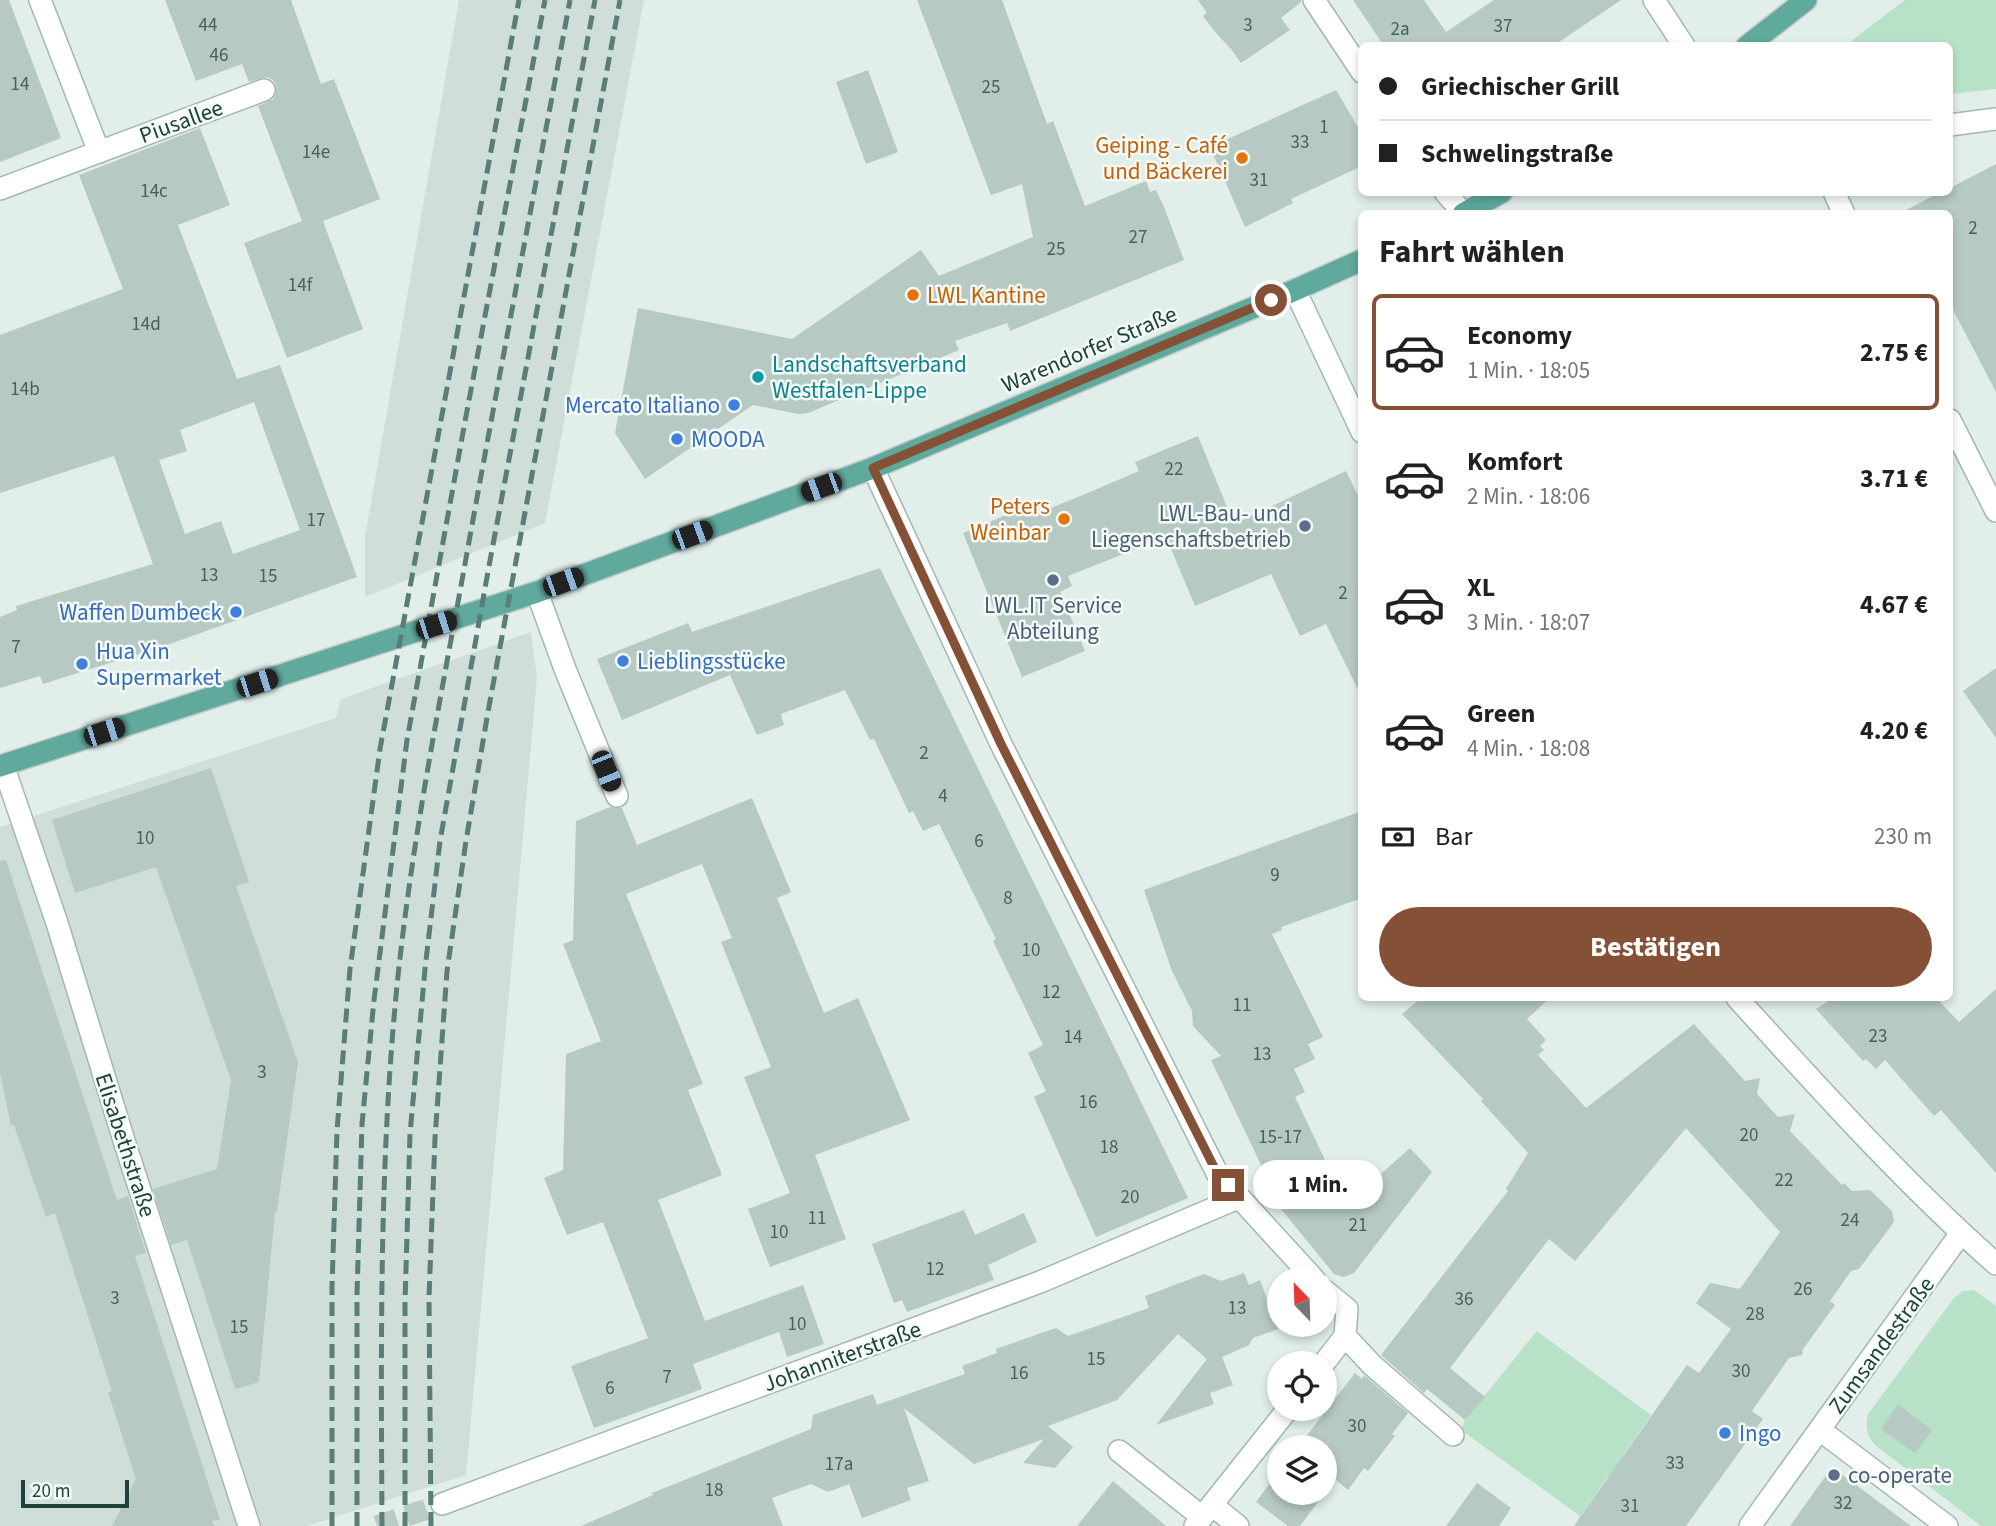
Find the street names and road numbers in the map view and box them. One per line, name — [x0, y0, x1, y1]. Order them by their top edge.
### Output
street label: Piusallee — [135, 91, 228, 152]
street label: Warendorfer Straße — [996, 298, 1182, 401]
street label: Elisabethstraße — [87, 1069, 164, 1221]
street label: Zumsandestraße — [1820, 1270, 1942, 1421]
street label: Johanniterstraße — [759, 1313, 926, 1400]

